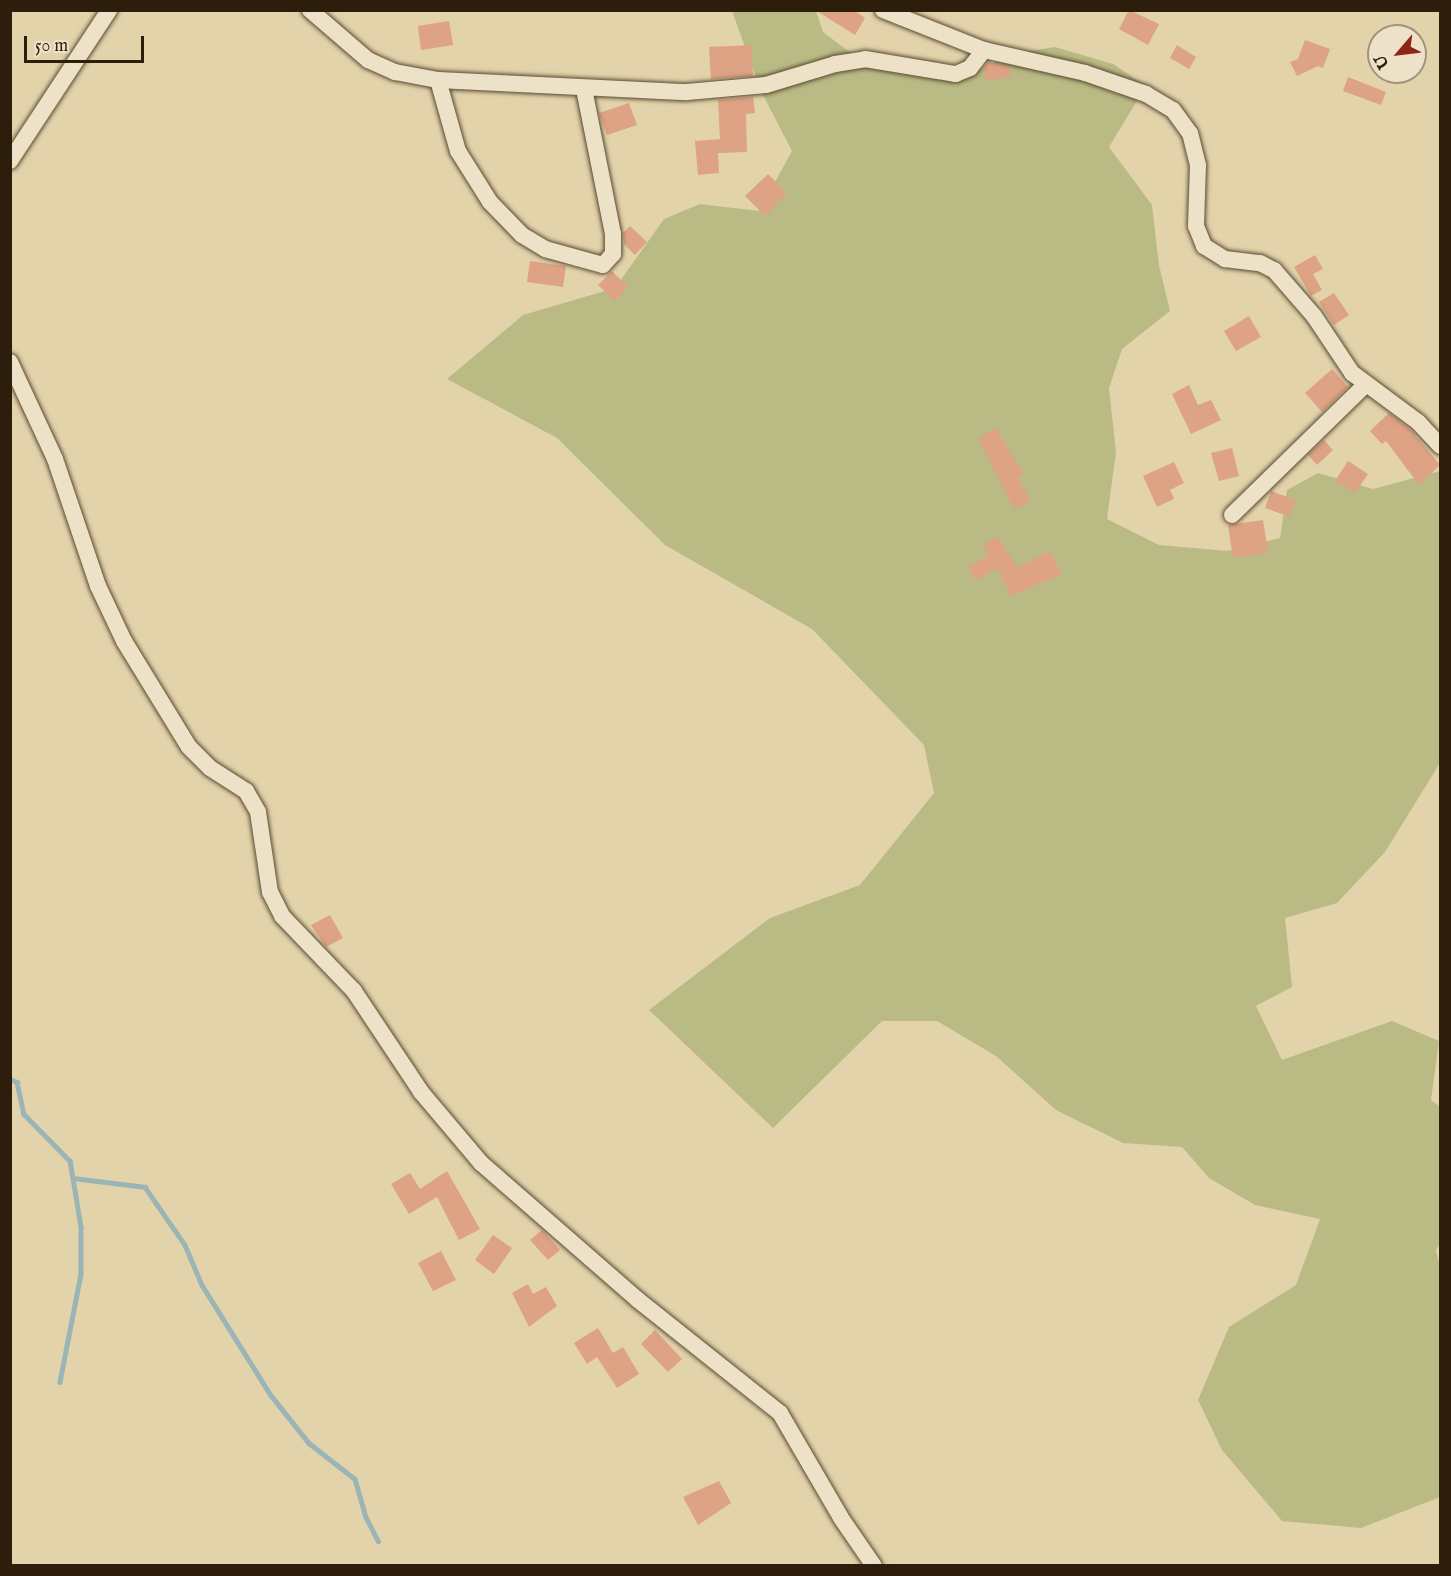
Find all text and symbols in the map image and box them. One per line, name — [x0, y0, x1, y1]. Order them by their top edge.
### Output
scale bar — [27, 24, 147, 62]
north arrow — [1367, 24, 1427, 84]
text: 50 m — [35, 35, 68, 58]
text: U — [1371, 51, 1395, 72]

